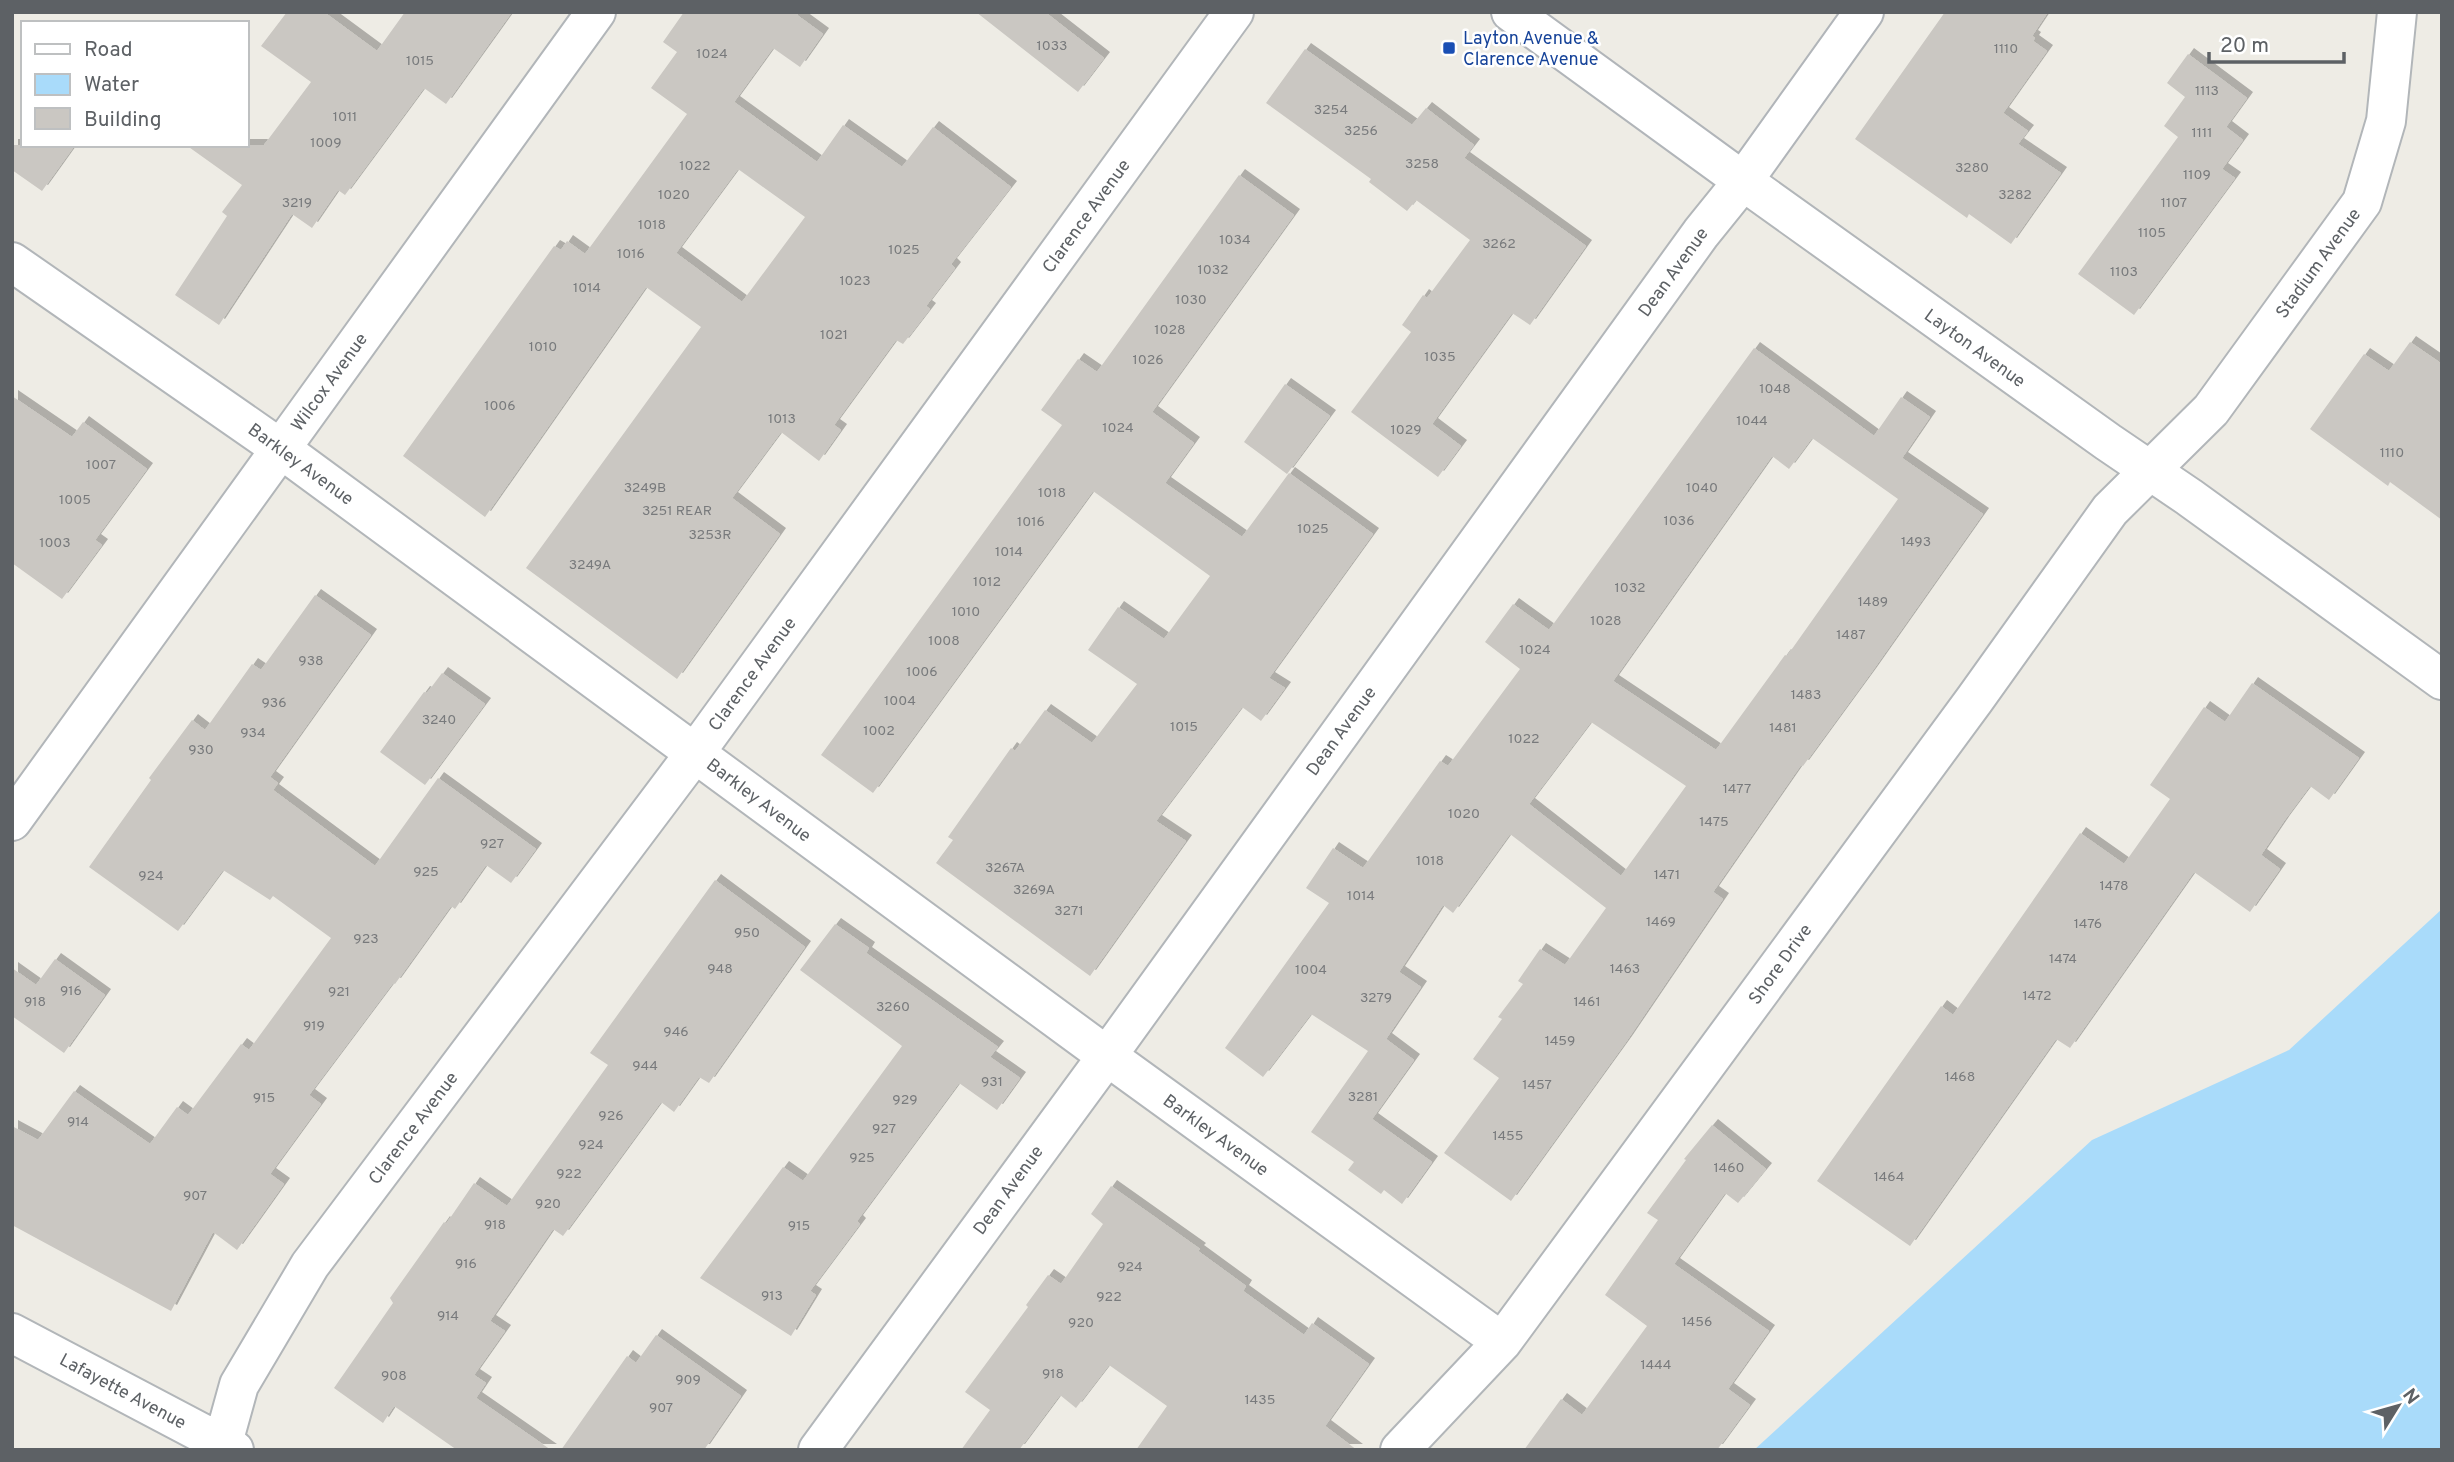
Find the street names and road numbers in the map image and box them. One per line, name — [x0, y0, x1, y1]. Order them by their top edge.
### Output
street label: Clarence Avenue — [1038, 155, 1136, 278]
street label: Stadium Avenue — [2271, 204, 2367, 324]
street label: Dean Avenue — [1634, 224, 1714, 322]
street label: Layton Avenue — [1919, 305, 2029, 394]
street label: Wilcox Avenue — [287, 329, 374, 437]
street label: Barkley Avenue — [243, 419, 358, 511]
street label: Clarence Avenue — [704, 613, 802, 736]
street label: Dean Avenue — [1302, 683, 1382, 781]
street label: Barkley Avenue — [701, 754, 815, 848]
street label: Shore Drive — [1744, 920, 1818, 1010]
street label: Clarence Avenue — [364, 1068, 464, 1190]
street label: Barkley Avenue — [1158, 1090, 1273, 1182]
street label: Dean Avenue — [969, 1142, 1049, 1240]
street label: Lafayette Avenue — [55, 1349, 190, 1435]

